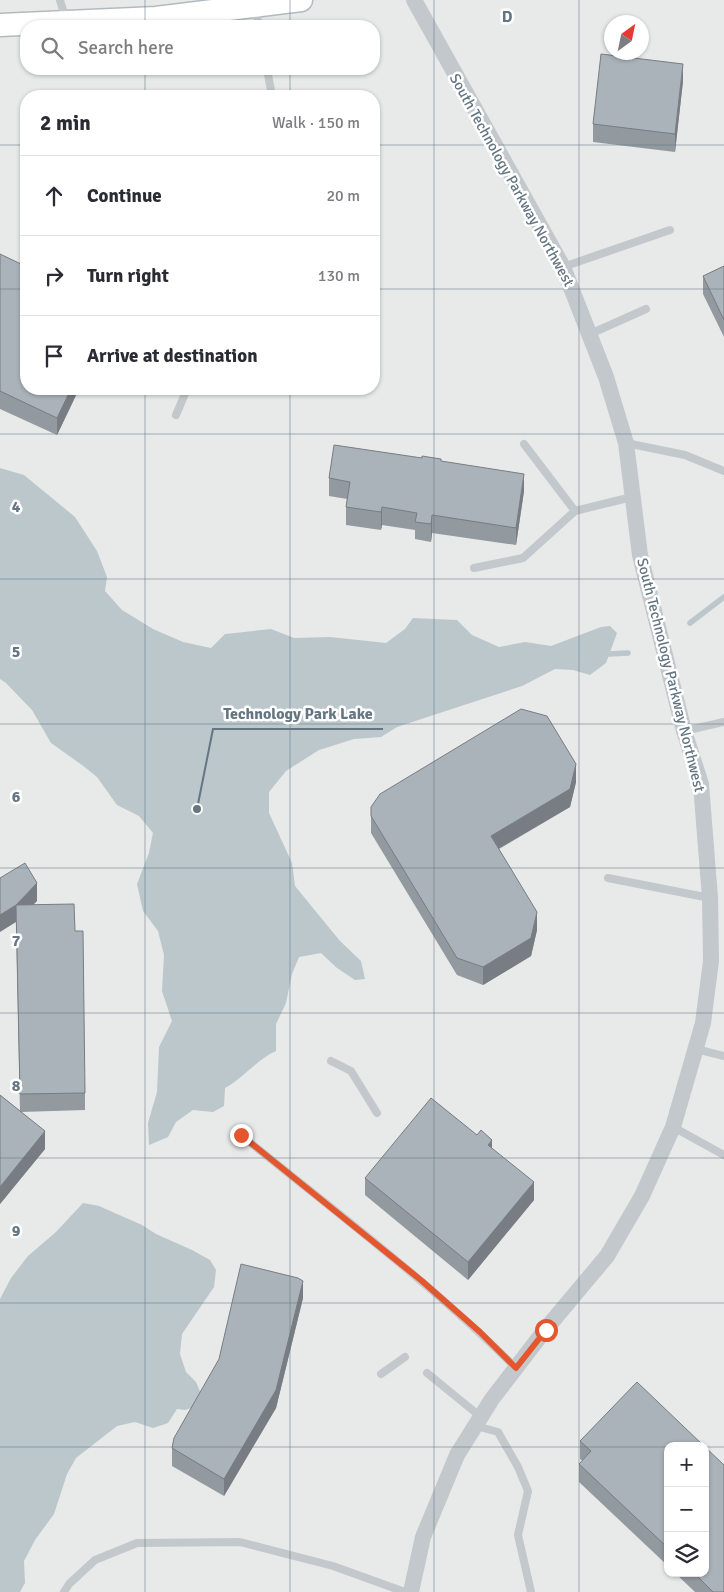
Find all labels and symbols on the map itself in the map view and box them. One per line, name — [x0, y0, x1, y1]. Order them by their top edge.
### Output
text: D — [502, 7, 513, 27]
north arrow — [604, 15, 649, 60]
street label: South Technology Parkway Northwest — [446, 70, 578, 290]
text: 4 — [12, 497, 21, 517]
street label: South Technology Parkway Northwest — [633, 556, 709, 794]
text: 5 — [12, 642, 20, 662]
callout: Technology Park Lake — [213, 698, 383, 729]
text: Technology Park Lake — [223, 704, 373, 724]
text: 6 — [12, 787, 21, 807]
text: 7 — [12, 931, 21, 951]
text: 8 — [12, 1076, 21, 1096]
route end — [230, 1124, 253, 1147]
text: 9 — [12, 1221, 21, 1241]
route start — [535, 1319, 558, 1342]

